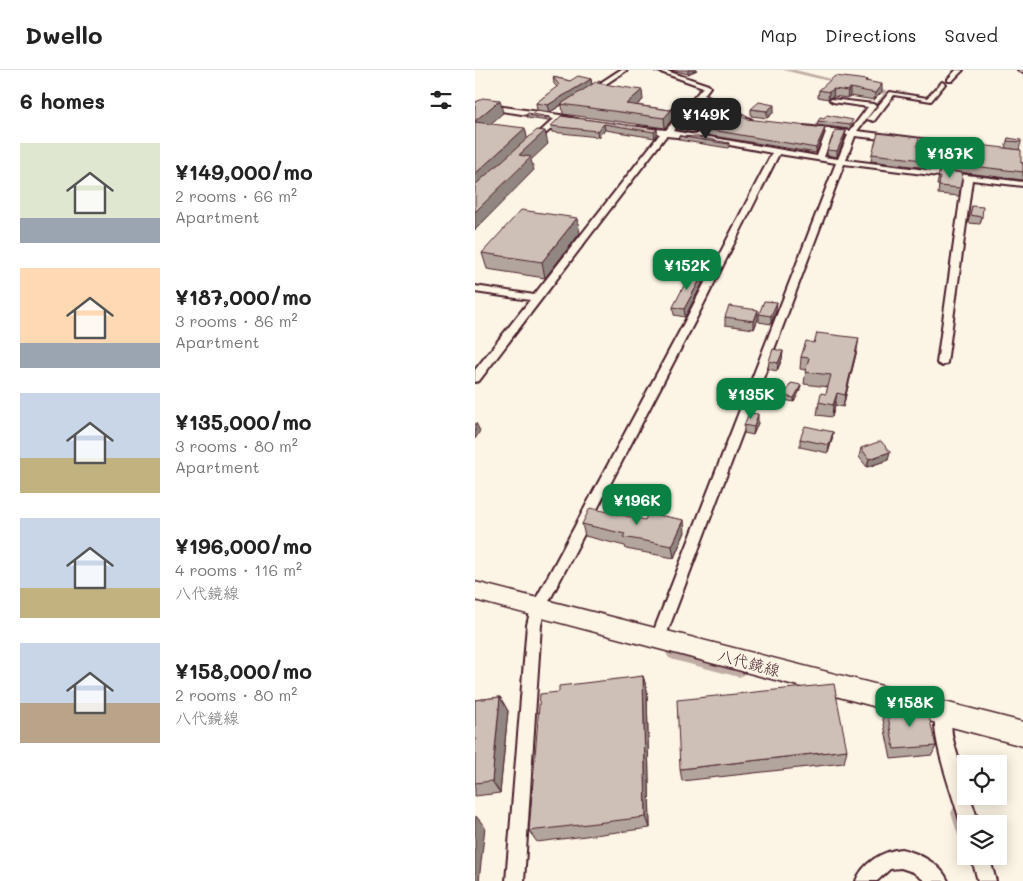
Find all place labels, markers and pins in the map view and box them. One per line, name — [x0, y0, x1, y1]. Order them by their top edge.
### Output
pin: ¥149K — [671, 98, 741, 140]
pin: ¥187K — [915, 136, 985, 179]
pin: ¥152K — [652, 248, 722, 291]
pin: ¥135K — [716, 378, 786, 420]
pin: ¥196K — [602, 484, 672, 526]
pin: ¥158K — [875, 686, 945, 728]

